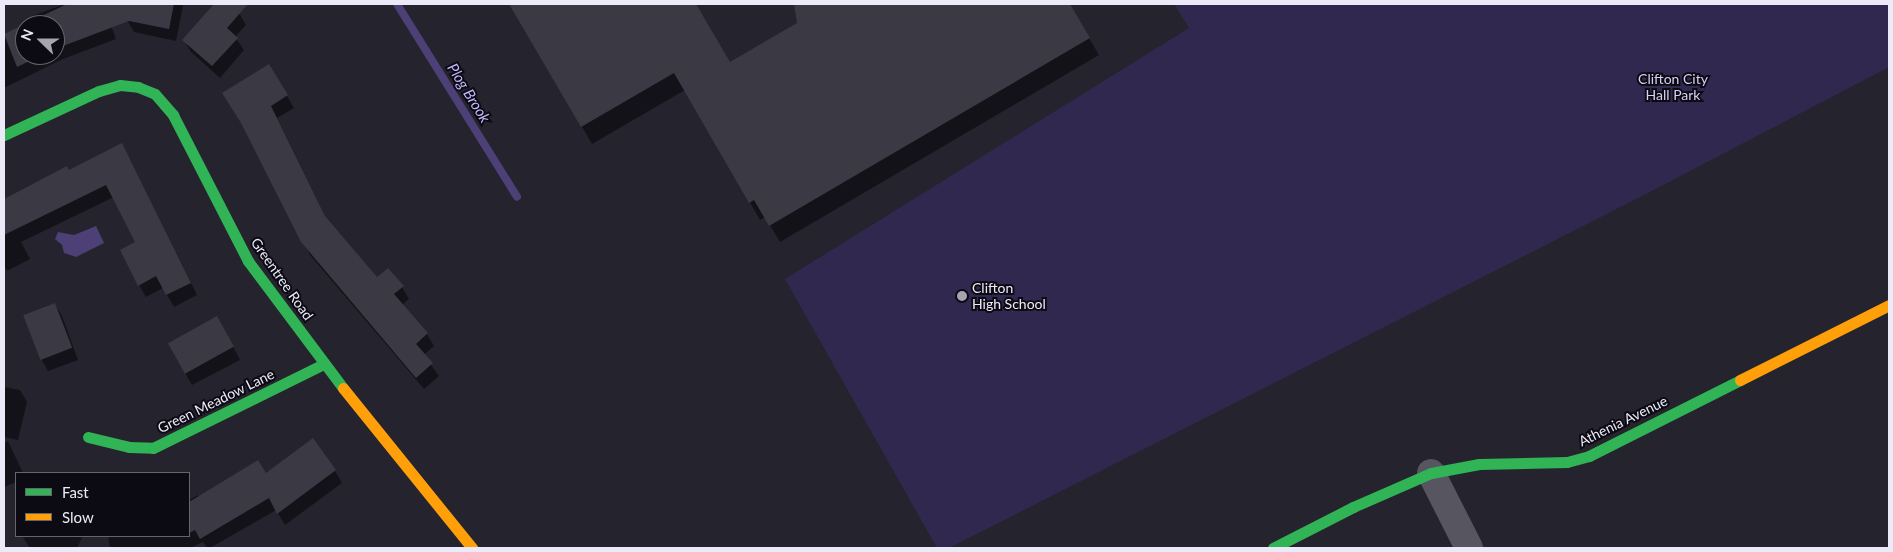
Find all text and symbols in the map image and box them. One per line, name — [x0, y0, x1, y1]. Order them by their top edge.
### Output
north arrow — [15, 15, 65, 65]
text: N — [17, 26, 36, 43]
water label: Plog Brook — [444, 60, 494, 126]
park label: Clifton City Hall Park — [1638, 71, 1708, 104]
street label: Greentree Road — [247, 235, 317, 323]
place label: Clifton High School — [972, 280, 1046, 312]
marker: Clifton High School — [956, 290, 968, 302]
street label: Green Meadow Lane — [155, 365, 277, 437]
street label: Athenia Avenue — [1576, 392, 1670, 450]
legend — [15, 472, 190, 537]
text: Fast — [62, 483, 89, 501]
text: Slow — [62, 508, 94, 526]

